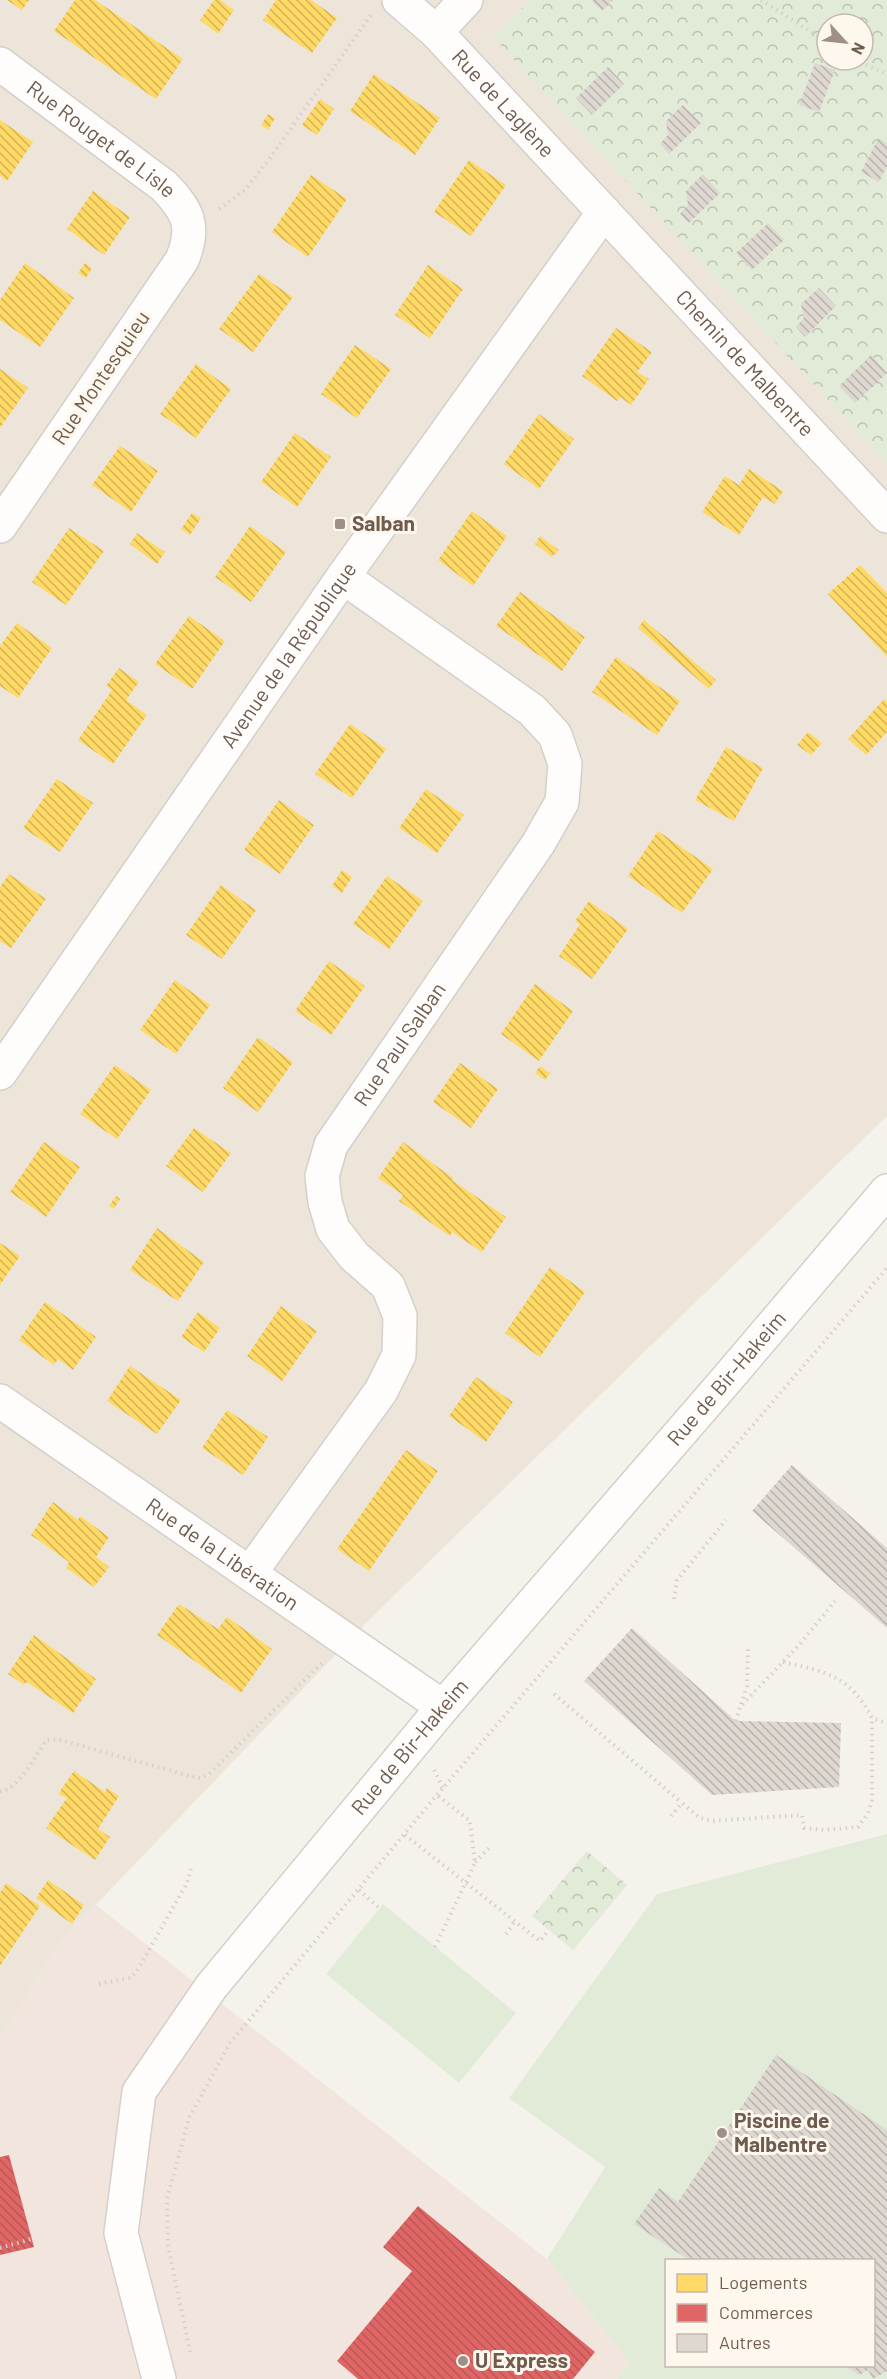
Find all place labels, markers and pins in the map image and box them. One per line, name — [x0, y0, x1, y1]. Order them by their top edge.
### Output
place label: Salban — [352, 510, 415, 535]
marker: Salban — [333, 517, 347, 531]
place label: Piscine de Malbentre — [734, 2107, 830, 2156]
marker: Piscine de Malbentre — [715, 2126, 729, 2140]
place label: U Express — [475, 2347, 568, 2372]
marker: U Express — [456, 2354, 470, 2368]

